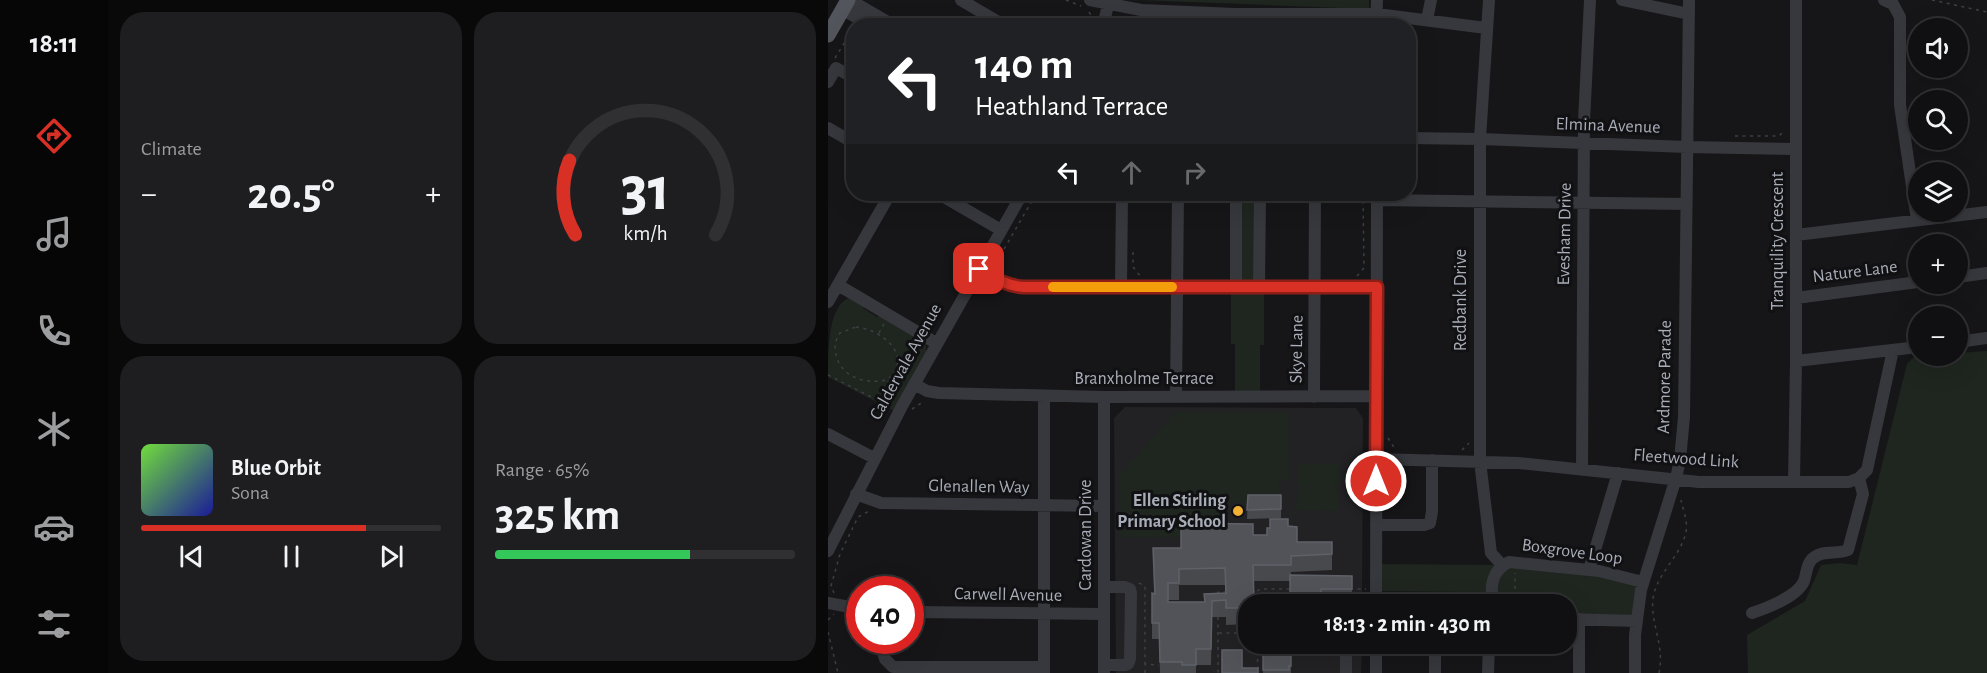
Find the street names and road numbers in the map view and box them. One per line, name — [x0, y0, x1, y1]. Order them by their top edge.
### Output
street label: Elmina Avenue — [1555, 115, 1661, 137]
street label: Tranquility Crescent — [1769, 171, 1787, 310]
street label: Evesham Drive — [1555, 182, 1575, 286]
street label: Redbank Drive — [1452, 249, 1470, 351]
street label: Nature Lane — [1812, 258, 1898, 286]
street label: Caldervale Avenue — [867, 301, 945, 423]
street label: Skye Lane — [1287, 315, 1307, 383]
street label: Ardmore Parade — [1655, 320, 1675, 434]
street label: Branxholme Terrace — [1074, 370, 1214, 388]
street label: Fleetwood Link — [1633, 446, 1740, 472]
street label: Glenallen Way — [928, 477, 1030, 497]
street label: Cardowan Drive — [1077, 480, 1095, 590]
street label: Boxgrove Loop — [1521, 536, 1623, 568]
street label: Carwell Avenue — [954, 585, 1062, 605]

